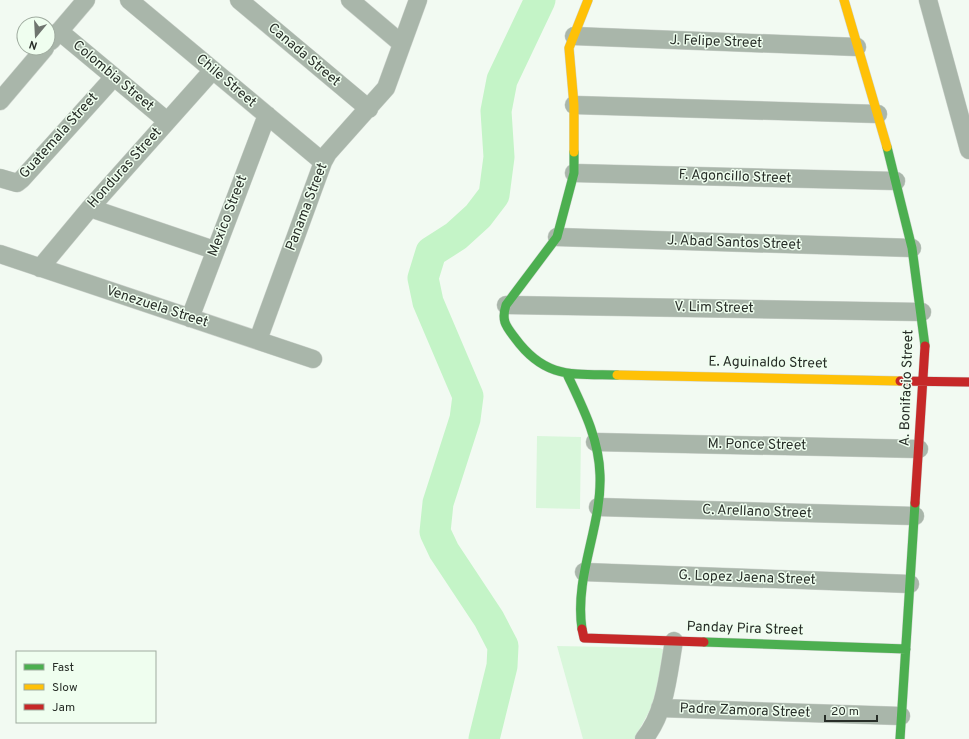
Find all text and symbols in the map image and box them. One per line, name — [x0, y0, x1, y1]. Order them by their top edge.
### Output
north arrow — [16, 16, 56, 56]
street label: Canada Street — [264, 20, 344, 90]
street label: J. Felipe Street — [669, 32, 763, 52]
text: N — [27, 37, 39, 52]
street label: Colombia Street — [69, 37, 157, 115]
street label: Chile Street — [192, 51, 260, 111]
street label: Guatemala Street — [16, 90, 102, 182]
street label: Honduras Street — [84, 124, 166, 212]
street label: Panama Street — [282, 161, 332, 253]
street label: F. Agoncillo Street — [678, 167, 792, 187]
street label: Mexico Street — [205, 173, 251, 259]
street label: J. Abad Santos Street — [667, 232, 801, 254]
street label: Venezuela Street — [104, 283, 210, 331]
street label: V. Lim Street — [674, 299, 754, 317]
street label: A. Bonifacio Street — [896, 329, 918, 447]
street label: E. Aguinaldo Street — [708, 353, 828, 373]
street label: M. Ponce Street — [707, 436, 807, 454]
street label: C. Arellano Street — [702, 502, 812, 522]
street label: G. Lopez Jaena Street — [678, 567, 816, 589]
street label: Panday Pira Street — [686, 618, 804, 640]
legend — [16, 651, 156, 723]
text: Fast — [52, 660, 74, 676]
text: Slow — [52, 680, 78, 696]
scale bar — [825, 697, 877, 723]
text: Jam — [52, 700, 75, 716]
street label: Padre Zamora Street — [679, 700, 811, 722]
text: 20 m — [831, 704, 859, 720]

